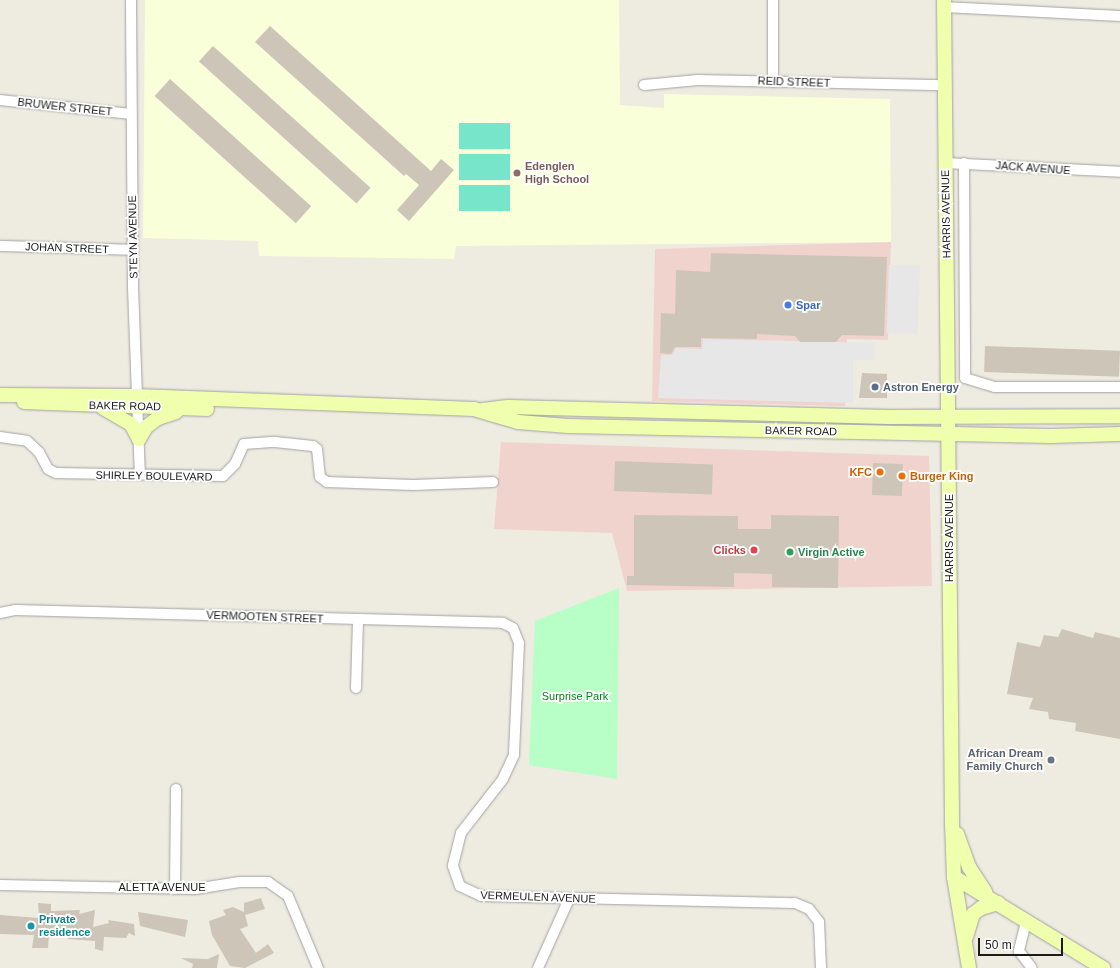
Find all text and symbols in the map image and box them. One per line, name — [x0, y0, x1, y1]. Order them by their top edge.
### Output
street label: REID STREET — [757, 74, 831, 90]
street label: BRUWER STREET — [17, 95, 113, 119]
street label: JACK AVENUE — [995, 159, 1071, 177]
place label: Edenglen High School — [525, 160, 589, 186]
marker: Edenglen High School — [512, 168, 522, 178]
street label: HARRIS AVENUE — [939, 169, 953, 259]
street label: STEYN AVENUE — [126, 195, 140, 279]
street label: JOHAN STREET — [25, 240, 109, 256]
place label: Spar — [796, 298, 820, 312]
marker: Spar — [783, 300, 793, 310]
place label: Astron Energy — [883, 380, 959, 394]
marker: Astron Energy — [870, 382, 880, 392]
street label: BAKER ROAD — [89, 399, 161, 413]
street label: BAKER ROAD — [765, 424, 837, 438]
place label: KFC — [849, 465, 872, 479]
marker: KFC — [875, 467, 885, 477]
street label: SHIRLEY BOULEVARD — [95, 468, 213, 484]
place label: Burger King — [910, 469, 974, 483]
marker: Burger King — [897, 471, 907, 481]
street label: HARRIS AVENUE — [942, 493, 956, 583]
place label: Clicks — [714, 543, 746, 557]
marker: Clicks — [749, 545, 759, 555]
place label: Virgin Active — [798, 545, 865, 559]
marker: Virgin Active — [785, 547, 795, 557]
street label: VERMOOTEN STREET — [206, 608, 324, 626]
park label: Surprise Park — [542, 689, 608, 703]
place label: African Dream Family Church — [967, 747, 1043, 773]
marker: African Dream Family Church — [1046, 755, 1056, 765]
street label: ALETTA AVENUE — [118, 880, 206, 894]
street label: VERMEULEN AVENUE — [480, 888, 596, 906]
place label: Private residence — [39, 913, 90, 939]
marker: Private residence — [26, 921, 36, 931]
scale bar — [980, 930, 1065, 956]
text: 50 m — [985, 938, 1012, 952]

